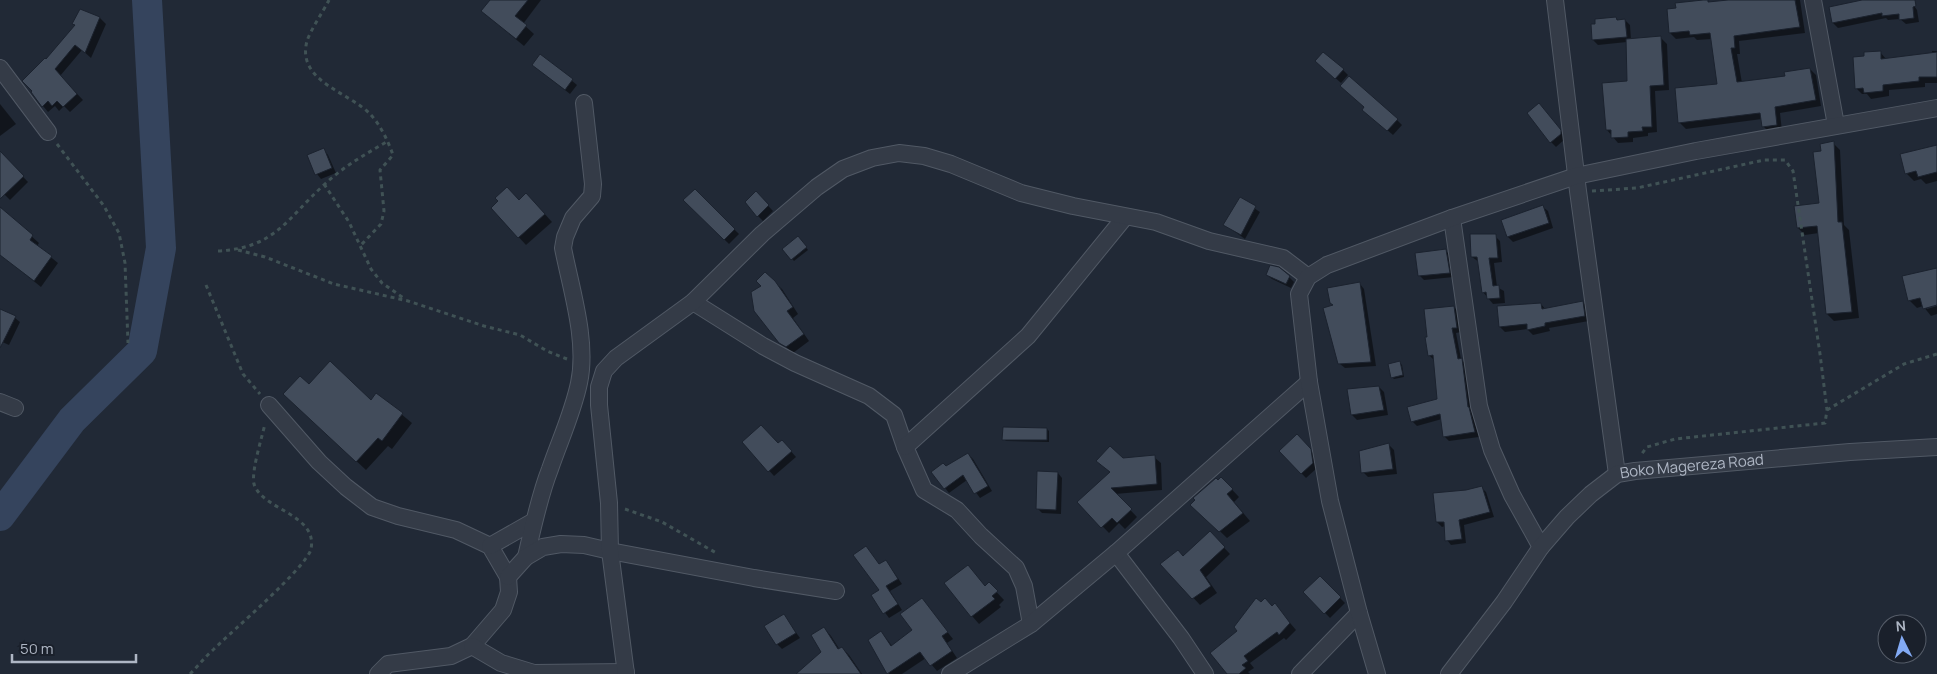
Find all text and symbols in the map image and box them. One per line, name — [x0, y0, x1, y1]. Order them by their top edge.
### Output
street label: Boko Magereza Road — [1618, 449, 1765, 483]
north arrow — [1877, 614, 1927, 664]
text: N — [1895, 616, 1907, 635]
scale bar — [12, 632, 136, 664]
text: 50 m — [20, 638, 54, 659]

